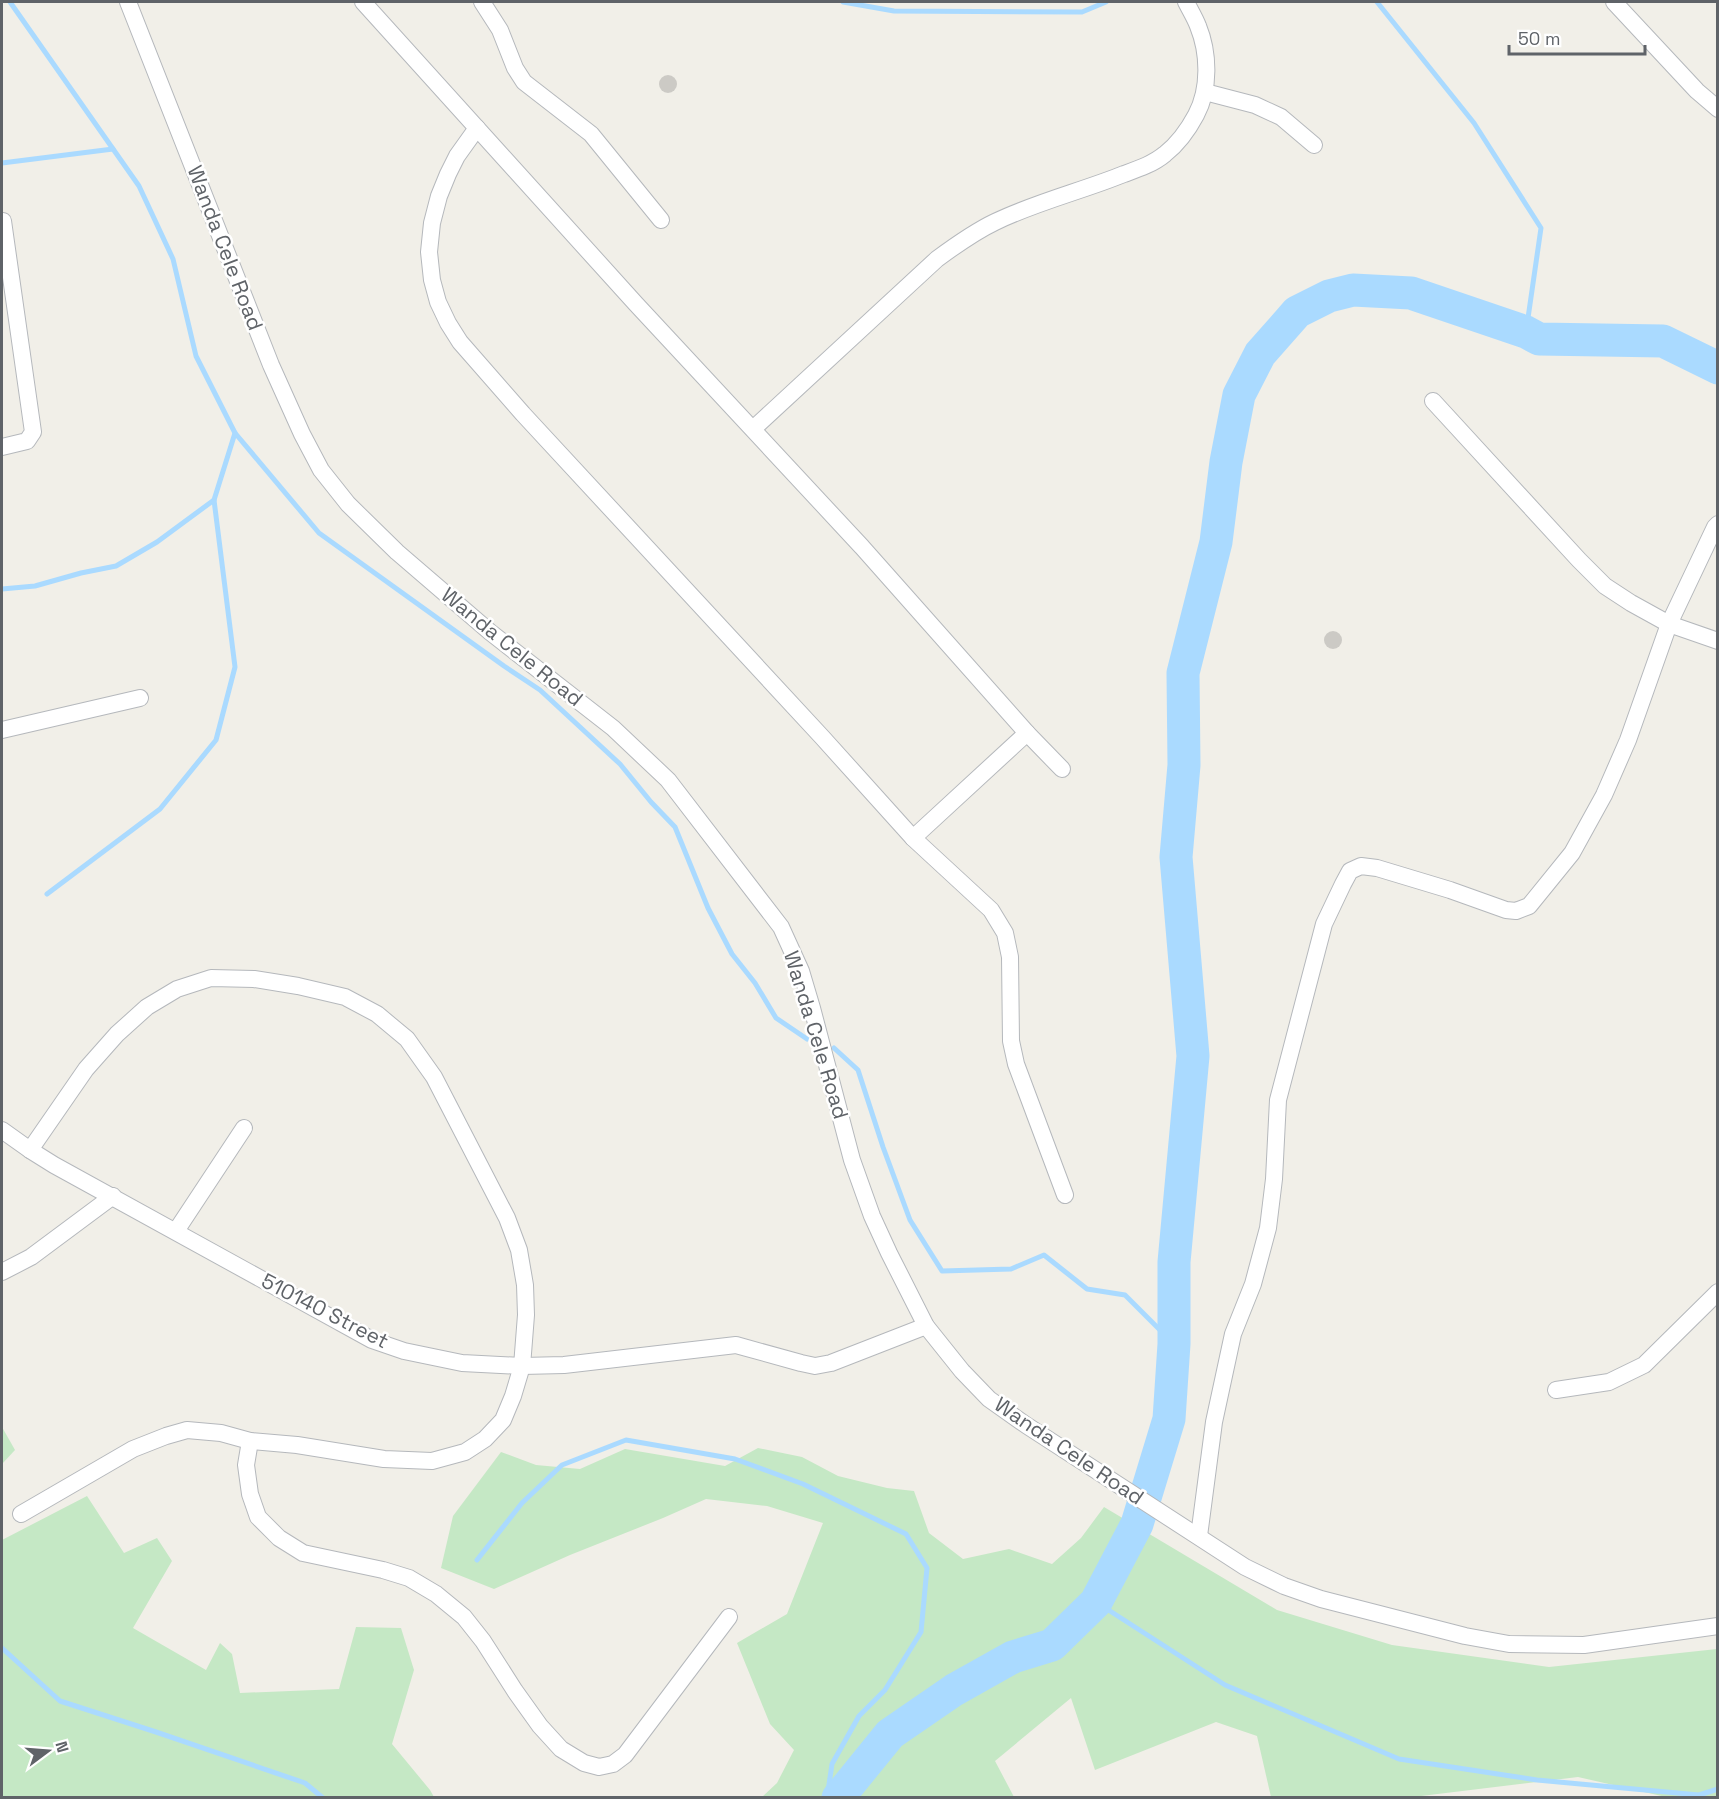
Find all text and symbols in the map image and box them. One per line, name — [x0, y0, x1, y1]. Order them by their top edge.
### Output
scale bar — [1509, 18, 1646, 56]
text: 50 m — [1518, 27, 1560, 50]
street label: Wanda Cele Road — [182, 162, 269, 334]
street label: Wanda Cele Road — [436, 581, 589, 712]
street label: Wanda Cele Road — [778, 947, 855, 1122]
street label: 510140 Street — [257, 1267, 393, 1354]
street label: Wanda Cele Road — [989, 1391, 1149, 1511]
north arrow — [18, 1721, 78, 1781]
text: N — [50, 1739, 74, 1755]

